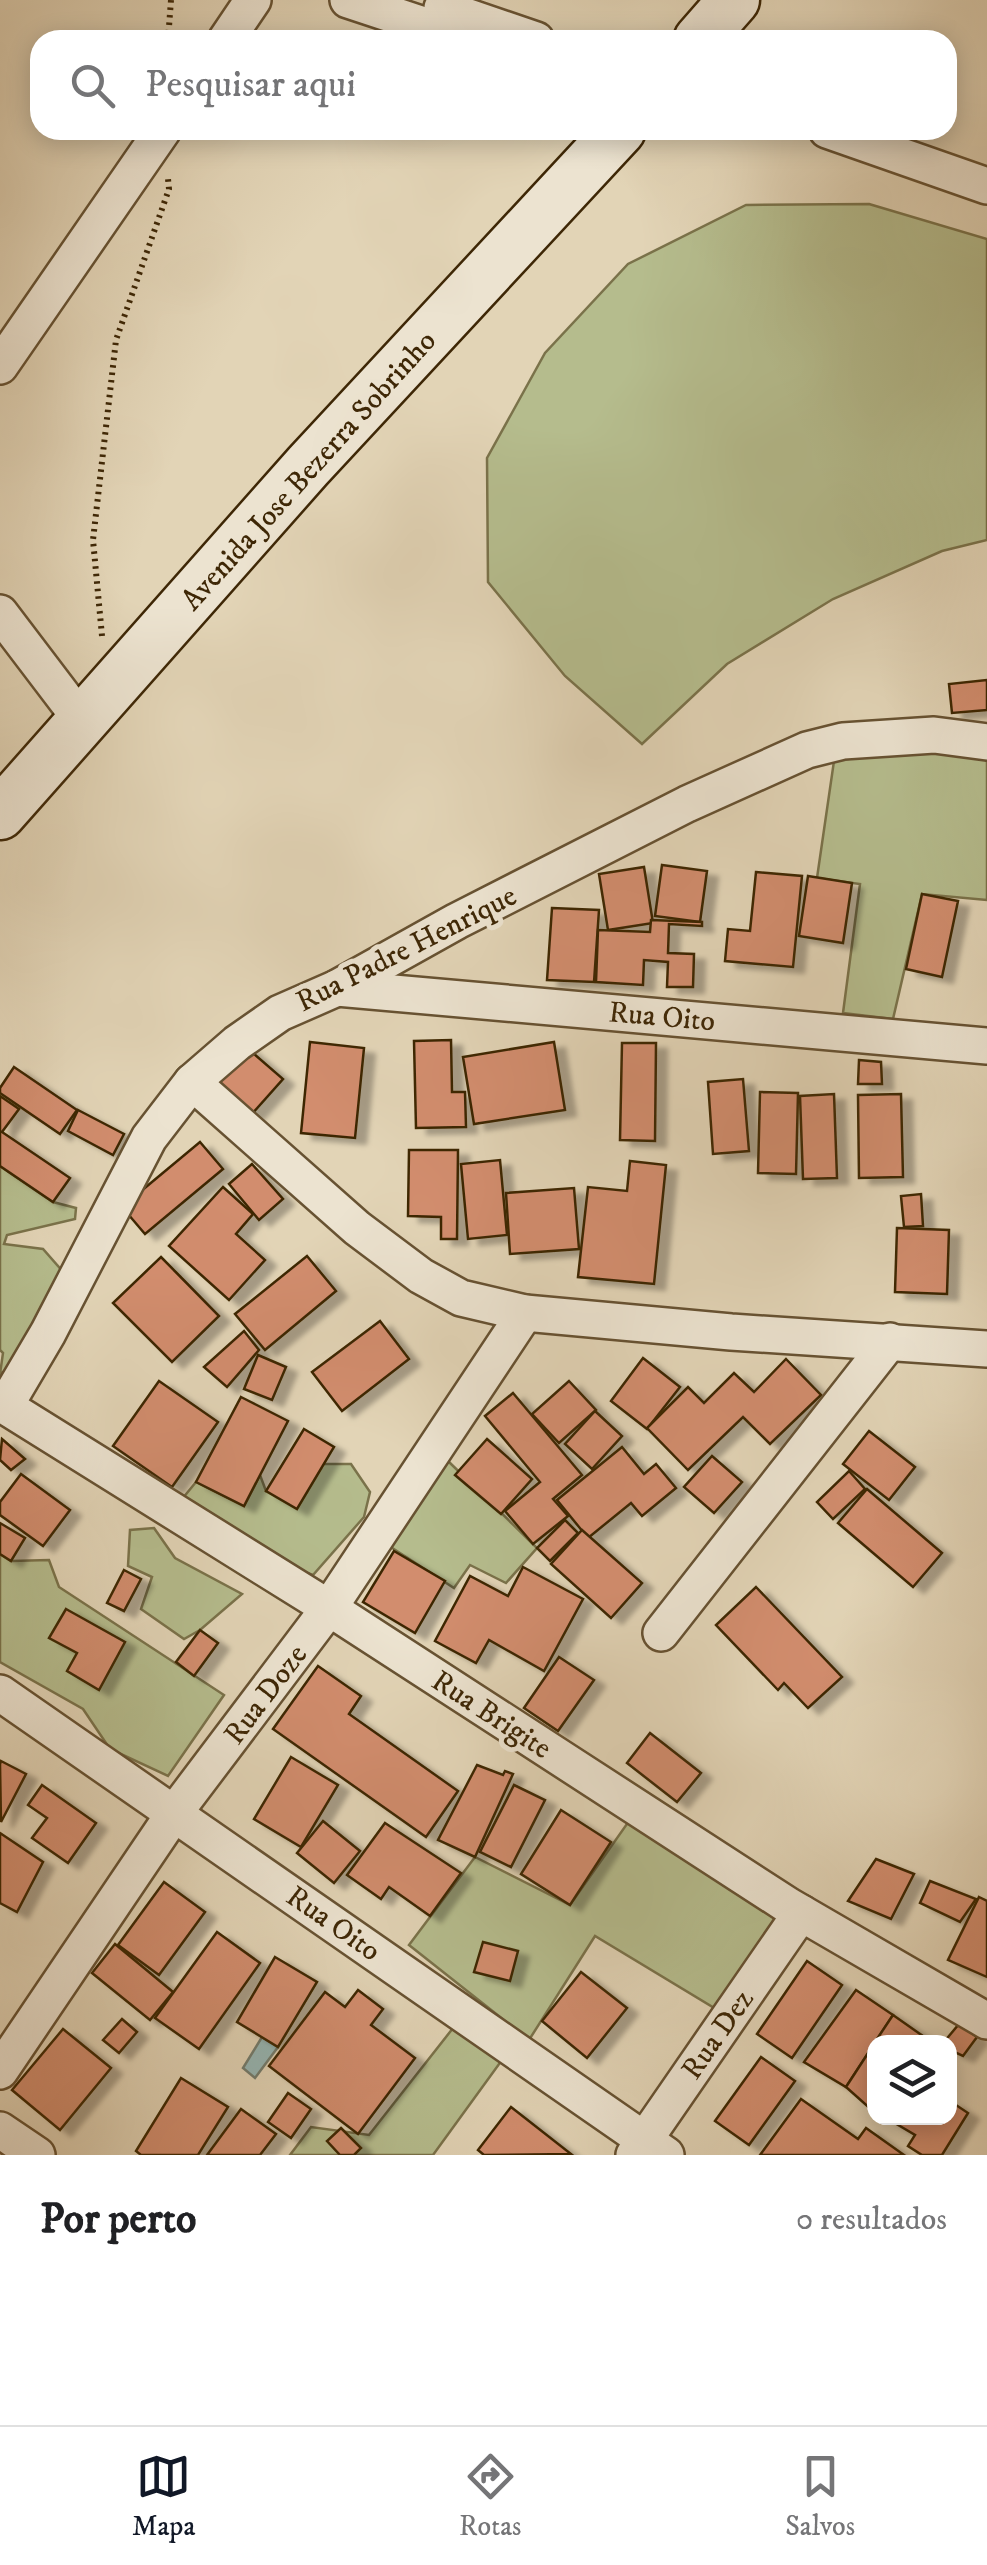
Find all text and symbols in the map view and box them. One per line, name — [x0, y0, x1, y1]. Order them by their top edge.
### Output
search box — [30, 30, 957, 140]
icon: search — [65, 58, 120, 113]
text: Pesquisar aqui — [145, 61, 356, 109]
street label: Avenida Jose Bezerra Sobrinho — [174, 323, 445, 619]
street label: Rua Padre Henrique — [290, 878, 523, 1021]
street label: Rua Oito — [607, 994, 717, 1041]
street label: Rua Doze — [217, 1637, 316, 1752]
street label: Rua Brigite — [424, 1663, 558, 1768]
street label: Rua Oito — [279, 1878, 387, 1970]
street label: Rua Dez — [674, 1983, 762, 2087]
map controls — [867, 2035, 957, 2125]
button: layers — [867, 2035, 957, 2125]
text: Por perto — [40, 2194, 197, 2246]
text: 0 resultados — [796, 2200, 947, 2240]
tab: Mapa — [132, 2449, 195, 2544]
tab: Rotas — [459, 2449, 521, 2544]
tab: Salvos — [785, 2449, 855, 2544]

